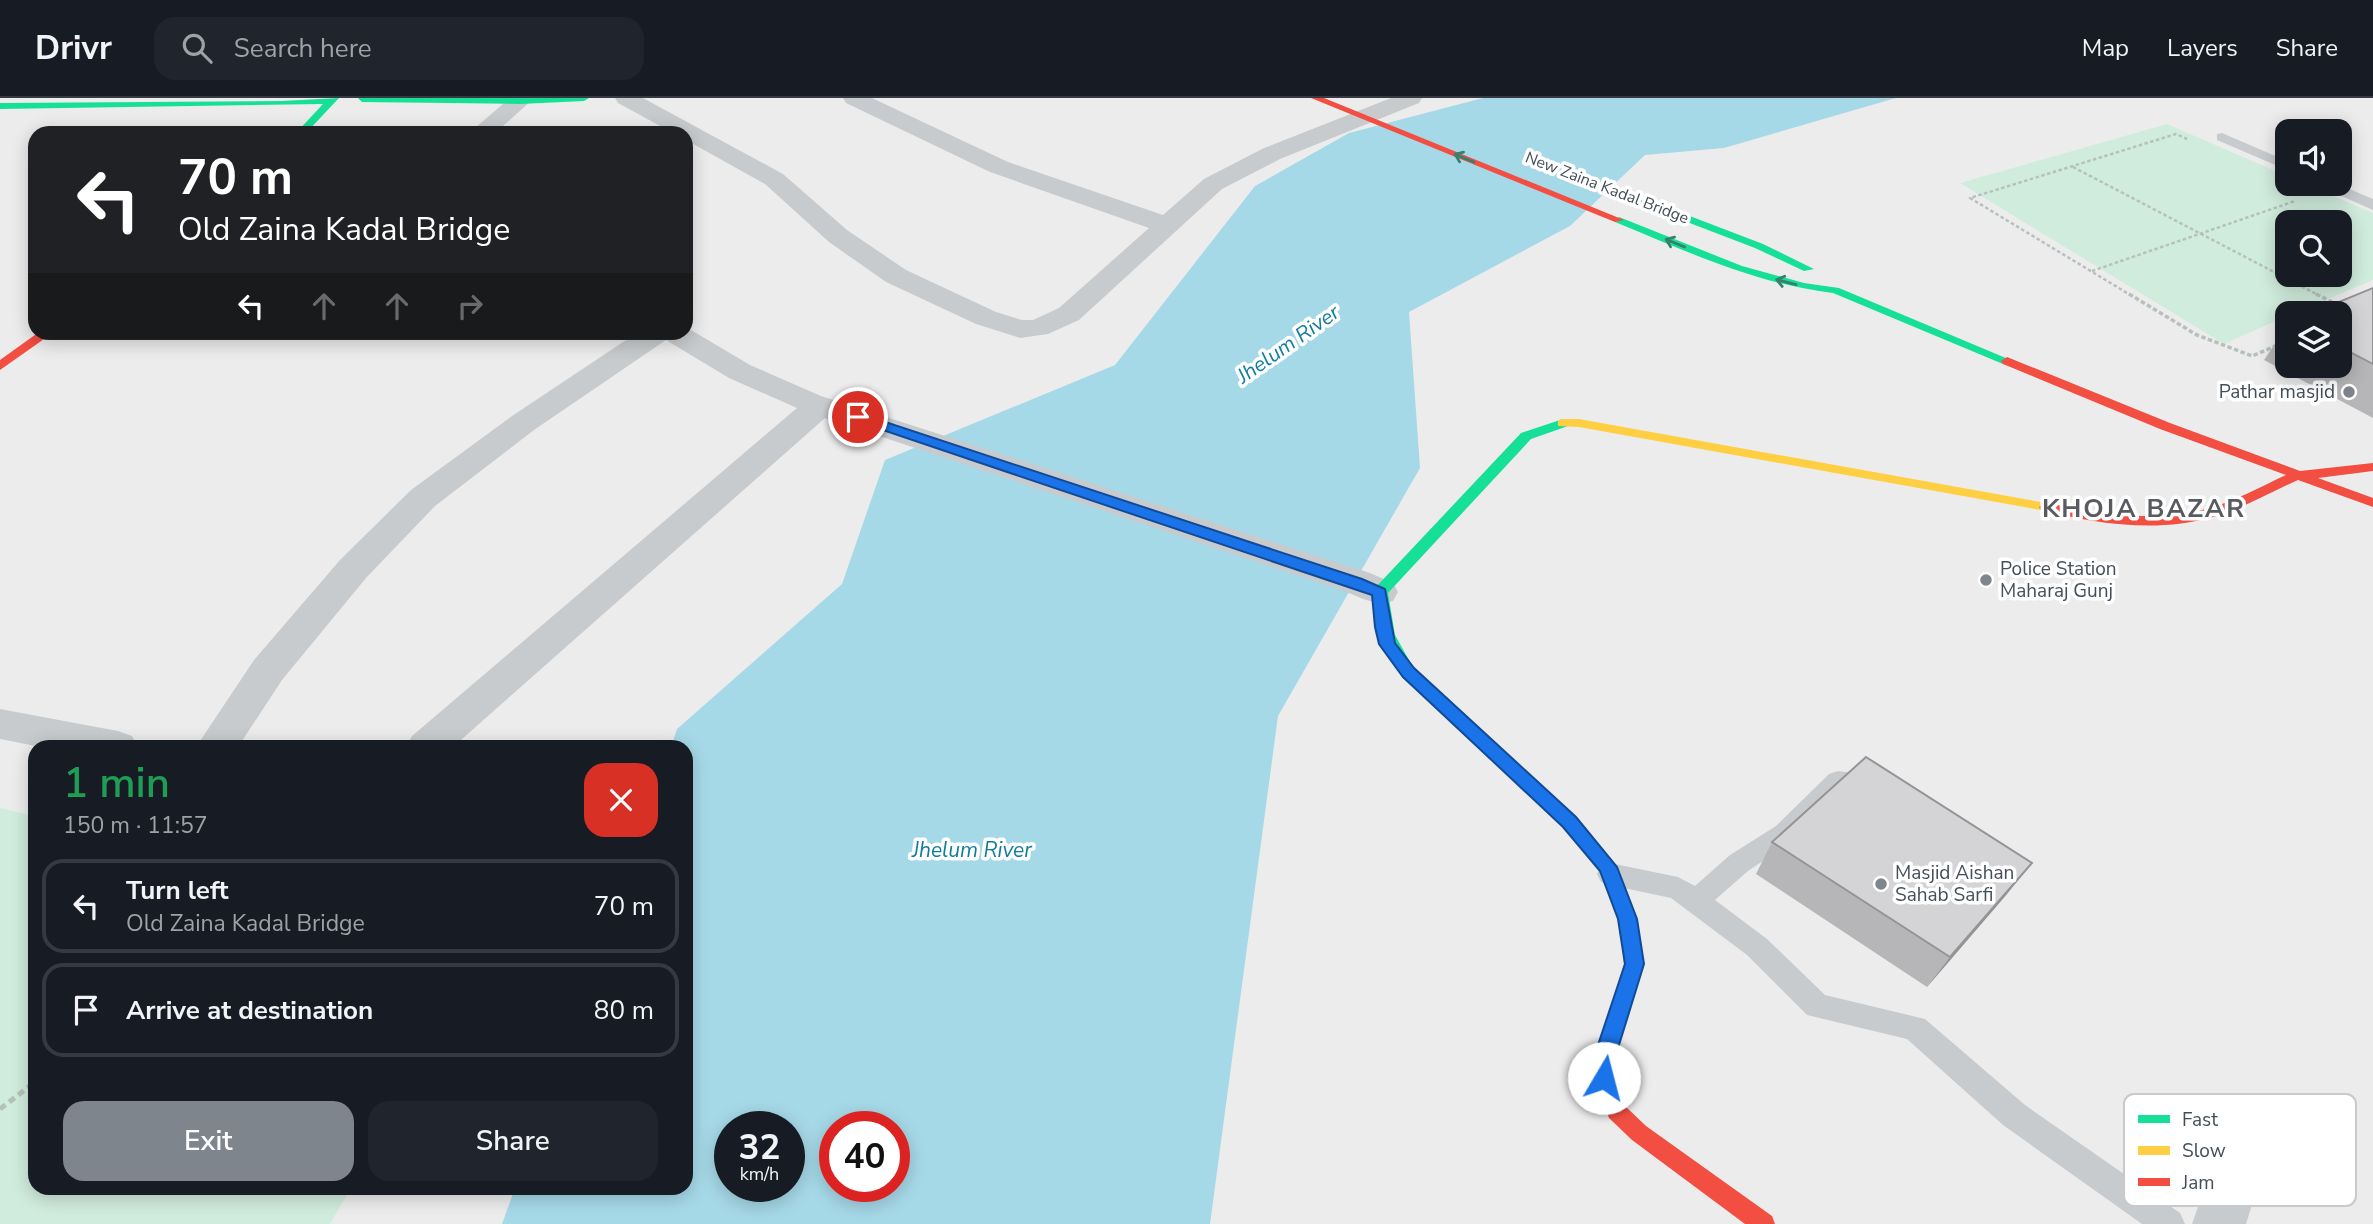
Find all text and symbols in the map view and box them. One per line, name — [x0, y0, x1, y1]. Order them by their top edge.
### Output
search box — [154, 17, 644, 80]
text: Drivr — [35, 26, 112, 71]
icon: search — [178, 29, 216, 67]
text: Search here — [234, 31, 372, 66]
text: Map — [2082, 32, 2129, 64]
text: Layers — [2167, 32, 2238, 64]
text: Share — [2276, 32, 2338, 64]
map controls — [2275, 119, 2352, 378]
button: sound — [2275, 119, 2352, 196]
text: 70 m — [178, 144, 293, 211]
street label: New Zaina Kadal Bridge — [1522, 147, 1692, 229]
one-way arrow — [1453, 150, 1475, 163]
icon: left — [63, 154, 154, 245]
text: Old Zaina Kadal Bridge — [178, 208, 510, 251]
button: search — [2275, 210, 2352, 287]
one-way arrow — [1664, 235, 1686, 248]
one-way arrow — [1775, 275, 1798, 288]
icon: left — [232, 287, 270, 325]
icon: ahead — [305, 287, 343, 325]
icon: ahead — [378, 287, 416, 325]
icon: right — [451, 287, 489, 325]
water label: Jhelum River — [1230, 298, 1345, 390]
button: layers — [2275, 301, 2352, 378]
place label: Pathar masjid — [2219, 379, 2335, 405]
marker: Pathar masjid — [2341, 384, 2357, 400]
pin — [828, 387, 888, 447]
icon: arrive — [839, 398, 877, 436]
district label: KHOJA BAZAR — [2042, 491, 2246, 526]
place label: Police Station Maharaj Gunj — [2000, 556, 2117, 604]
marker: Police Station Maharaj Gunj — [1978, 572, 1994, 588]
text: 1 min — [63, 755, 170, 812]
button: close — [584, 763, 658, 837]
text: 150 m · 11:57 — [63, 810, 208, 841]
water label: Jhelum River — [911, 836, 1032, 864]
place label: Masjid Aishan Sahab Sarfi — [1895, 860, 2014, 908]
text: Turn left — [126, 873, 229, 908]
marker: Masjid Aishan Sahab Sarfi — [1873, 876, 1889, 892]
icon: left — [67, 887, 105, 925]
text: 70 m — [594, 889, 654, 924]
text: Old Zaina Kadal Bridge — [126, 908, 365, 939]
icon: arrive — [67, 991, 105, 1029]
text: Arrive at destination — [126, 993, 373, 1028]
text: 80 m — [594, 993, 654, 1028]
position arrow — [1567, 1041, 1641, 1115]
legend — [2124, 1094, 2356, 1206]
button: Exit — [63, 1101, 354, 1181]
button: Share — [368, 1101, 658, 1181]
text: Fast — [2182, 1107, 2218, 1133]
speed limit sign: 40 — [819, 1111, 910, 1202]
text: 32 — [738, 1124, 781, 1171]
text: Slow — [2182, 1138, 2226, 1164]
text: km/h — [740, 1162, 779, 1186]
text: Jam — [2181, 1170, 2215, 1196]

